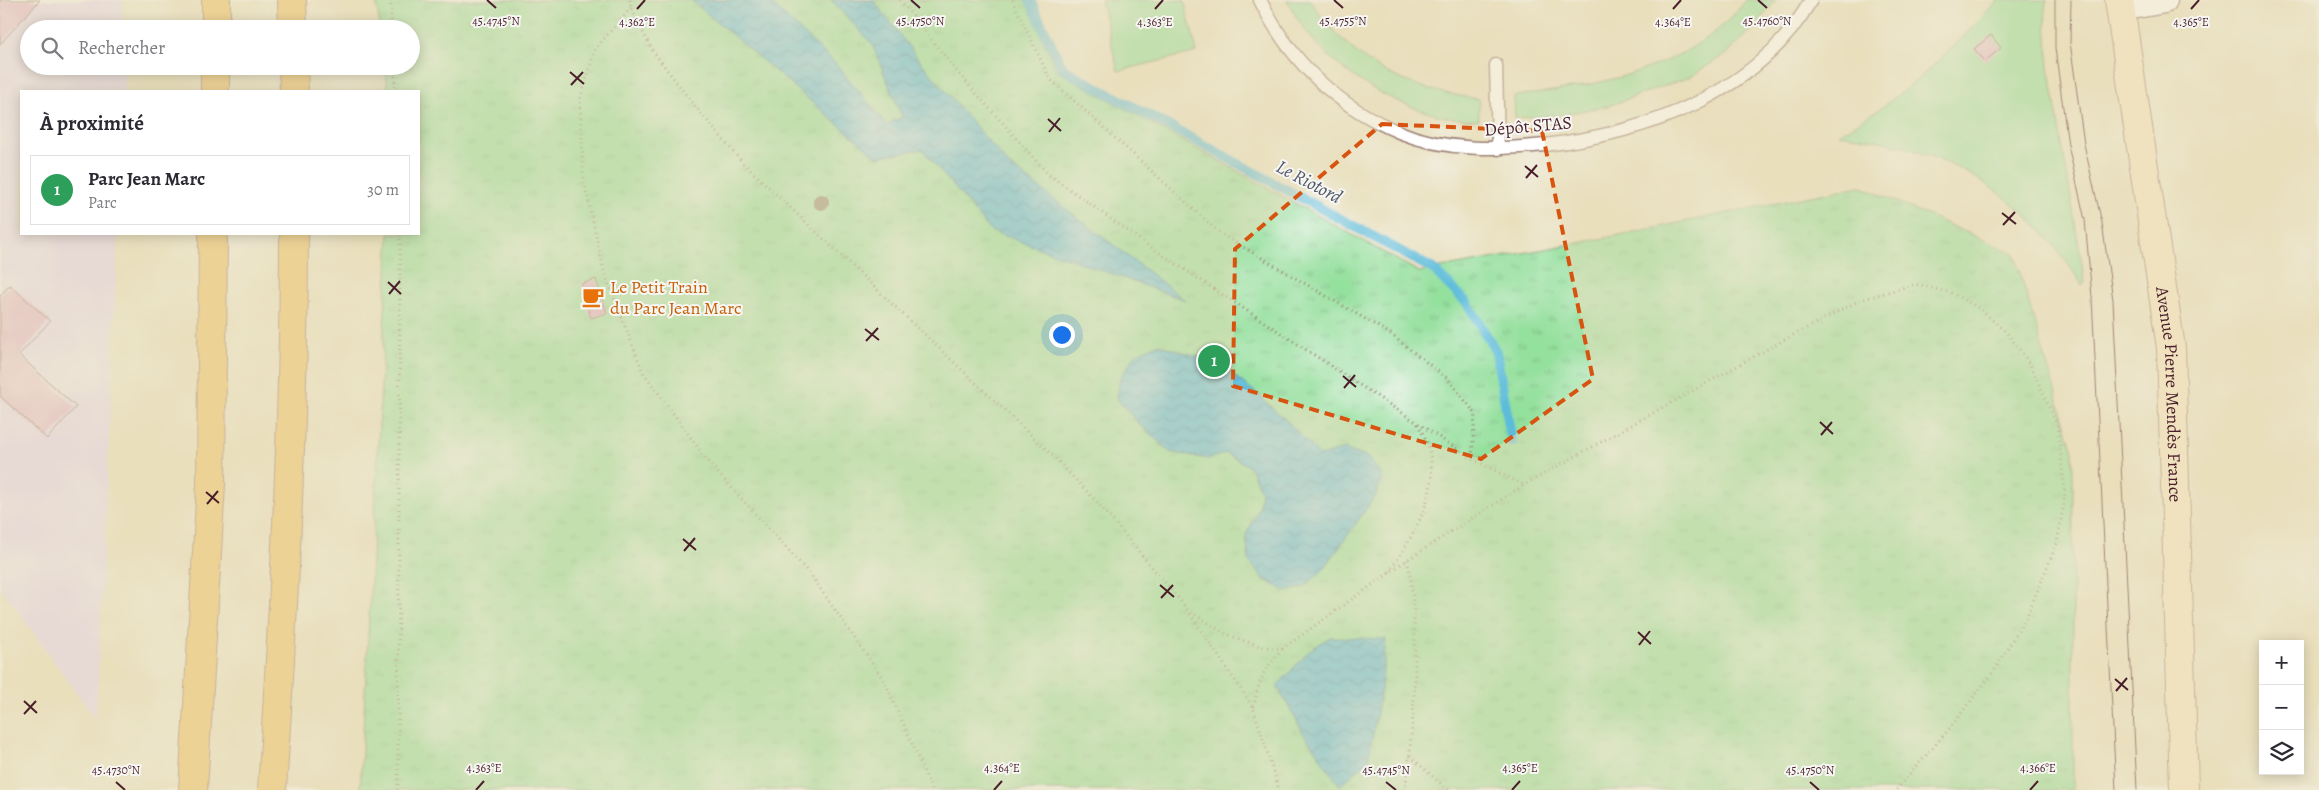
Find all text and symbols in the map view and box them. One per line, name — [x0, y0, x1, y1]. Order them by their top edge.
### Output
text: 45.4745°N — [472, 13, 520, 29]
text: 45.4750°N — [896, 13, 945, 29]
text: 45.4755°N — [1319, 13, 1367, 29]
text: 45.4760°N — [1743, 13, 1792, 29]
text: 4.362°E — [619, 14, 655, 30]
text: 4.363°E — [1137, 14, 1173, 30]
text: 4.364°E — [1655, 14, 1691, 30]
text: 4.365°E — [2173, 14, 2209, 30]
search box — [20, 20, 420, 75]
icon: search — [38, 34, 66, 62]
text: Rechercher — [78, 35, 165, 61]
text: À proximité — [40, 109, 144, 137]
street label: Dépôt STAS — [1483, 110, 1573, 142]
water label: Le Riotord — [1272, 154, 1347, 210]
text: Parc Jean Marc — [88, 166, 205, 192]
text: 1 — [54, 179, 60, 201]
text: 30 m — [367, 179, 399, 201]
text: Parc — [88, 192, 117, 214]
place label: Le Petit Train du Parc Jean Marc — [610, 275, 742, 320]
cafe icon: Le Petit Train du Parc Jean Marc — [580, 284, 606, 310]
street label: Avenue Pierre Mendès France — [2150, 284, 2188, 503]
your location — [1049, 322, 1075, 348]
pin: 1 — [1198, 342, 1230, 380]
map controls — [2259, 640, 2304, 775]
button: + — [2259, 640, 2304, 685]
button: − — [2259, 685, 2304, 730]
button: layers — [2259, 730, 2304, 775]
text: 4.363°E — [466, 760, 502, 776]
text: 4.364°E — [984, 760, 1020, 776]
text: 4.365°E — [1502, 760, 1538, 776]
text: 4.366°E — [2020, 760, 2056, 776]
text: 45.4730°N — [92, 762, 141, 778]
text: 45.4745°N — [1362, 762, 1410, 778]
text: 45.4750°N — [1786, 762, 1835, 778]

